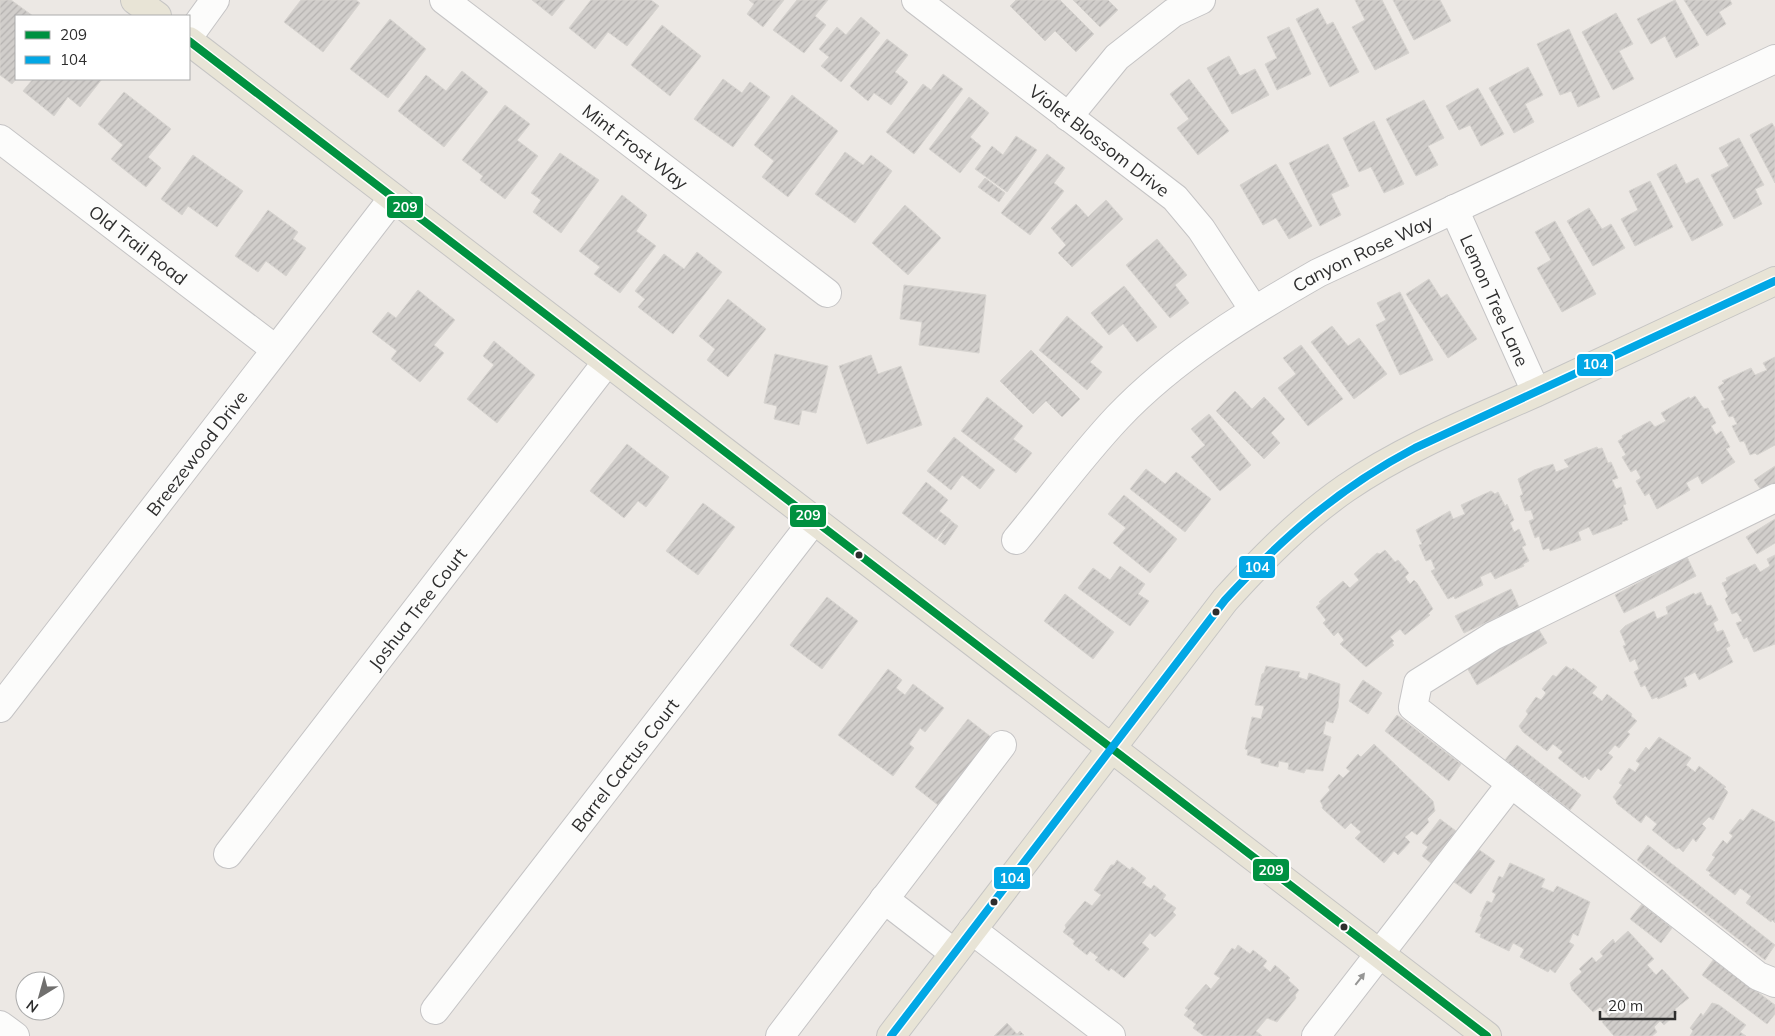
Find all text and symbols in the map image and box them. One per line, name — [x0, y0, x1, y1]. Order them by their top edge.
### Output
legend — [15, 15, 190, 80]
text: 209 — [60, 25, 87, 44]
text: 104 — [60, 50, 87, 69]
street label: Violet Blossom Drive — [1024, 79, 1175, 201]
street label: Mint Frost Way — [578, 99, 693, 194]
line badge: 209 — [386, 195, 424, 219]
text: 209 — [392, 198, 418, 216]
street label: Old Trail Road — [84, 200, 192, 290]
street label: Canyon Rose Way — [1288, 209, 1437, 297]
street label: Lemon Tree Lane — [1455, 231, 1534, 370]
line badge: 104 — [1576, 353, 1614, 377]
text: 104 — [1582, 355, 1608, 373]
street label: Breezewood Drive — [141, 386, 252, 520]
line badge: 209 — [789, 504, 827, 528]
text: 209 — [795, 506, 821, 524]
street label: Joshua Tree Court — [363, 543, 471, 674]
unlabelled marker — [854, 550, 864, 560]
line badge: 104 — [1238, 555, 1276, 579]
text: 104 — [1244, 558, 1270, 576]
unlabelled marker — [1211, 607, 1221, 617]
street label: Barrel Cactus Court — [566, 693, 684, 836]
line badge: 209 — [1252, 858, 1290, 882]
text: 209 — [1258, 861, 1284, 879]
line badge: 104 — [993, 866, 1031, 890]
text: 104 — [999, 869, 1025, 887]
unlabelled marker — [989, 897, 999, 907]
unlabelled marker — [1339, 922, 1349, 932]
north arrow — [15, 971, 65, 1021]
one-way arrow — [1355, 973, 1366, 986]
scale bar — [1600, 988, 1675, 1020]
text: N — [23, 996, 42, 1017]
text: 20 m — [1608, 996, 1643, 1015]

